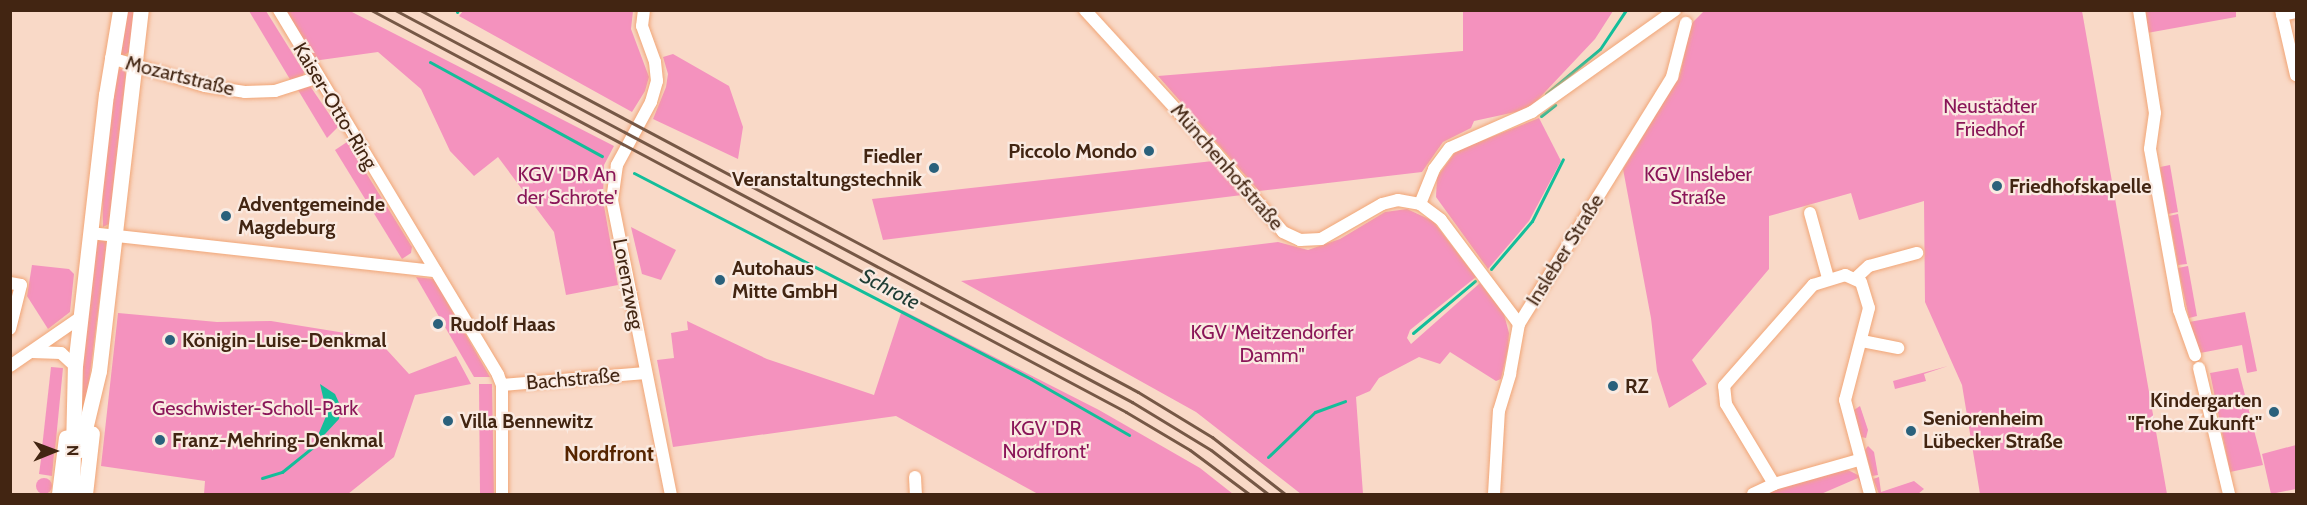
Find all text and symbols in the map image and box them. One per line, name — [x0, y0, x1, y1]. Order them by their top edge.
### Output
street label: Kaiser-Otto-Ring — [288, 38, 382, 174]
street label: Mozartstraße — [123, 51, 237, 101]
park label: Neustädter Friedhof — [1943, 94, 2037, 141]
street label: Münchenhofstraße — [1166, 99, 1288, 235]
place label: Piccolo Mondo — [1008, 139, 1137, 163]
place label: Fiedler Veranstaltungstechnik — [732, 144, 922, 191]
marker: Piccolo Mondo — [1142, 144, 1156, 158]
marker: Fiedler Veranstaltungstechnik — [927, 161, 941, 175]
park label: KGV 'DR An der Schrote' — [517, 162, 617, 209]
park label: KGV Insleber Straße — [1644, 163, 1752, 210]
place label: Friedhofskapelle — [2009, 174, 2151, 198]
marker: Friedhofskapelle — [1990, 179, 2004, 193]
street label: Insleber Straße — [1521, 190, 1609, 310]
place label: Adventgemeinde Magdeburg — [238, 192, 385, 239]
marker: Adventgemeinde Magdeburg — [219, 209, 233, 223]
street label: Lorenzweg — [607, 236, 649, 332]
place label: Autohaus Mitte GmbH — [732, 256, 838, 303]
water label: Schrote — [856, 263, 924, 315]
marker: Autohaus Mitte GmbH — [713, 273, 727, 287]
place label: Rudolf Haas — [450, 312, 555, 336]
marker: Rudolf Haas — [431, 317, 445, 331]
park label: KGV 'Meitzendorfer Damm" — [1190, 321, 1354, 368]
place label: Königin-Luise-Denkmal — [182, 328, 386, 352]
marker: Königin-Luise-Denkmal — [163, 333, 177, 347]
street label: Bachstraße — [525, 363, 621, 395]
place label: RZ — [1625, 374, 1648, 398]
marker: RZ — [1606, 379, 1620, 393]
place label: Kindergarten "Frohe Zukunft" — [2128, 388, 2262, 435]
park label: Geschwister-Scholl-Park — [152, 396, 358, 420]
marker: Kindergarten "Frohe Zukunft" — [2267, 405, 2281, 419]
place label: Seniorenheim Lübecker Straße — [1923, 407, 2063, 454]
place label: Villa Bennewitz — [460, 409, 593, 433]
marker: Villa Bennewitz — [441, 414, 455, 428]
park label: KGV 'DR Nordfront' — [1003, 417, 1089, 464]
north arrow — [24, 421, 84, 481]
marker: Seniorenheim Lübecker Straße — [1904, 424, 1918, 438]
place label: Franz-Mehring-Denkmal — [172, 428, 383, 452]
marker: Franz-Mehring-Denkmal — [153, 433, 167, 447]
district label: Nordfront — [564, 441, 654, 467]
text: N — [63, 445, 82, 456]

